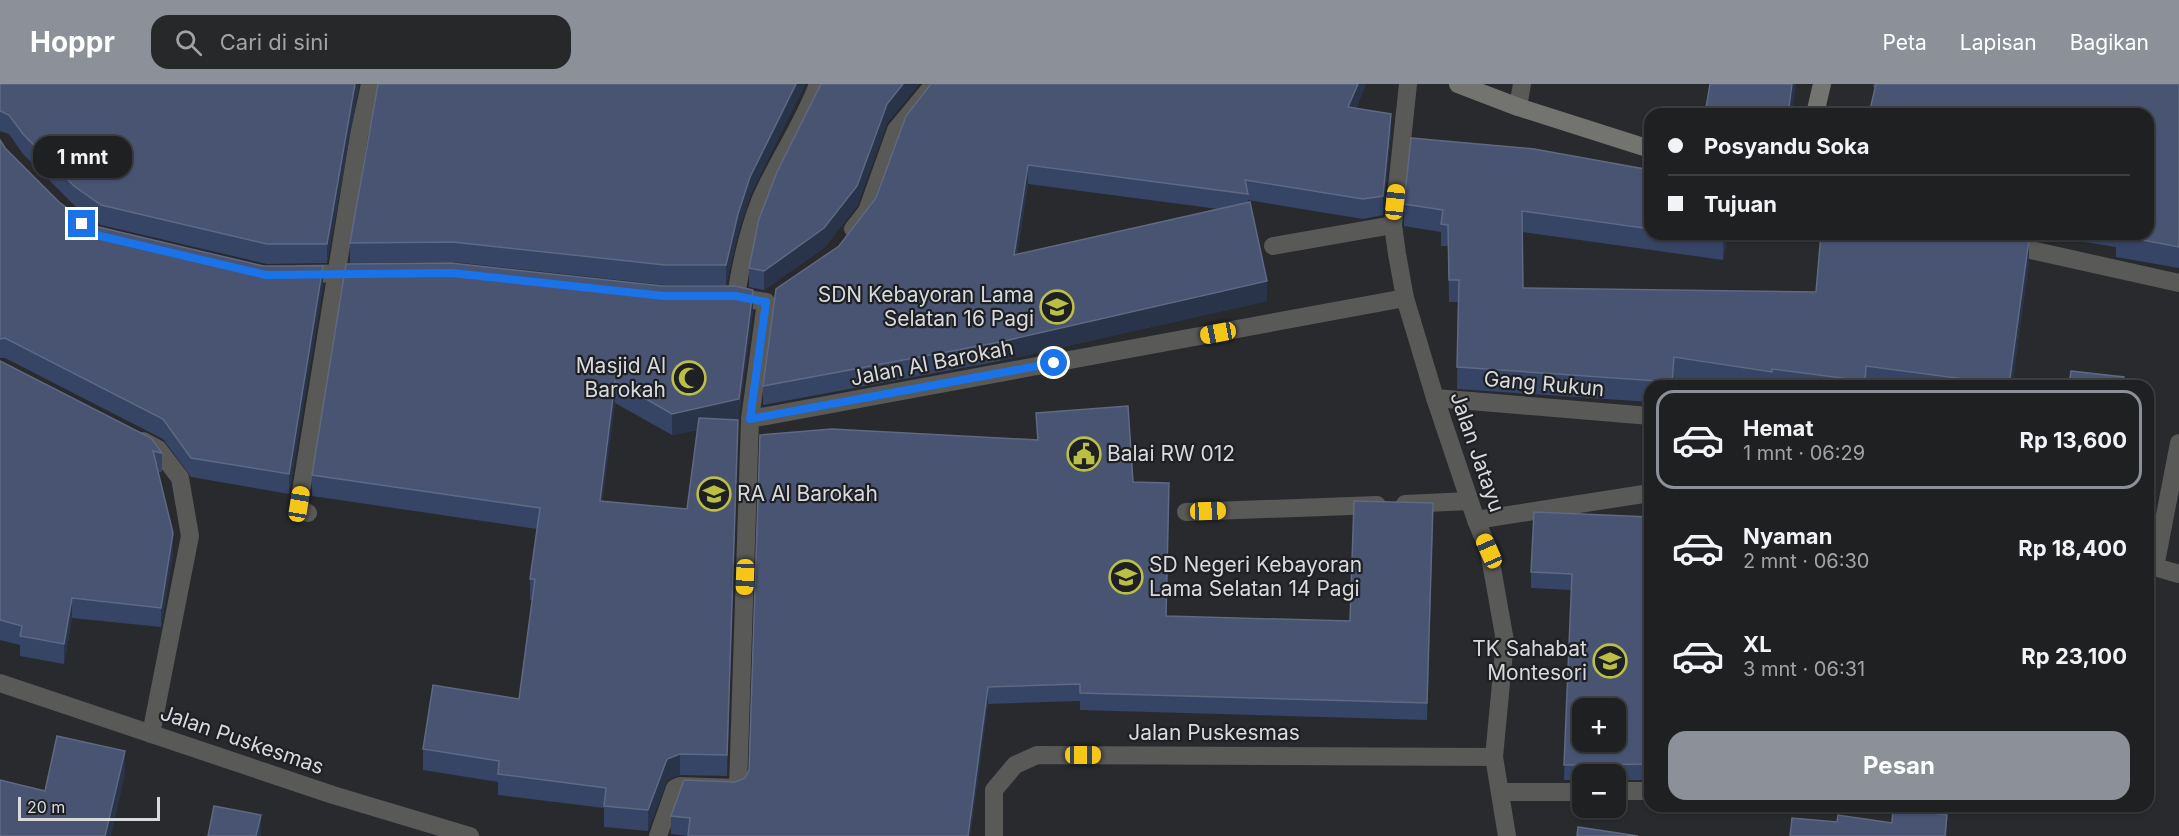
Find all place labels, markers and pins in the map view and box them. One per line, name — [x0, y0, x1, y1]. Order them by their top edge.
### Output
place label: SDN Kebayoran Lama Selatan 16 Pagi — [818, 282, 1034, 331]
school or university icon: SDN Kebayoran Lama Selatan 16 Pagi — [1039, 289, 1075, 325]
place label: Masjid Al Barokah — [576, 353, 666, 402]
mosque icon: Masjid Al Barokah — [671, 360, 707, 396]
public building icon: Balai RW 012 — [1066, 436, 1102, 472]
place label: Balai RW 012 — [1107, 441, 1235, 466]
school or university icon: RA Al Barokah — [696, 476, 732, 512]
place label: RA Al Barokah — [737, 481, 878, 506]
place label: SD Negeri Kebayoran Lama Selatan 14 Pagi — [1149, 552, 1362, 601]
school or university icon: SD Negeri Kebayoran Lama Selatan 14 Pagi — [1108, 559, 1144, 595]
place label: TK Sahabat Montesori — [1472, 636, 1587, 685]
school or university icon: TK Sahabat Montesori — [1592, 643, 1628, 679]

